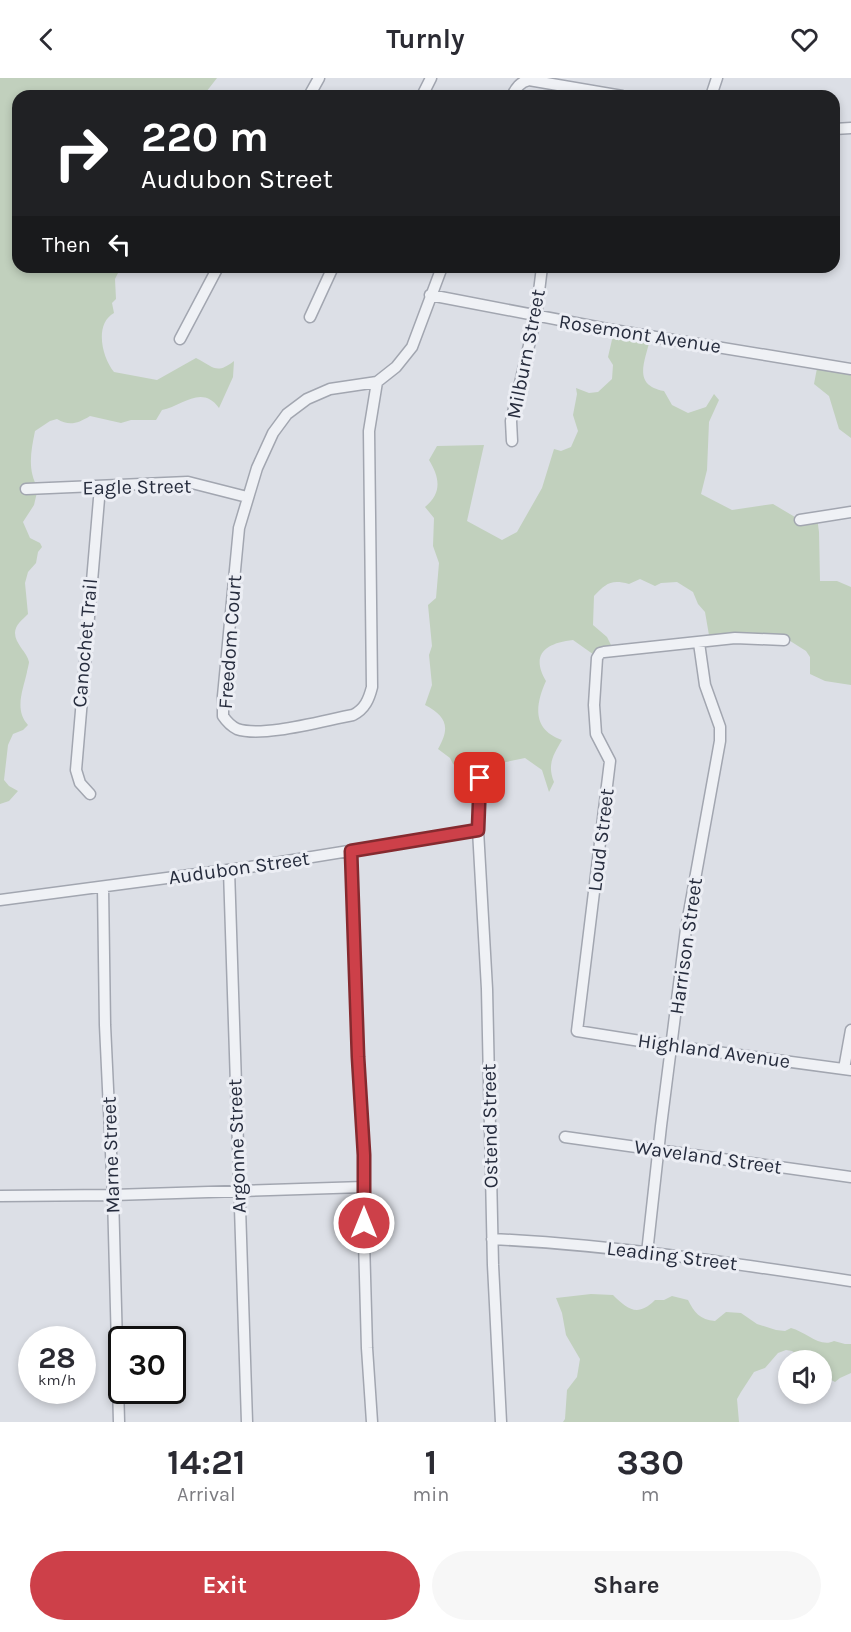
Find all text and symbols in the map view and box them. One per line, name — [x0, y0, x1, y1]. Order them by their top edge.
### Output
icon: back — [30, 23, 63, 56]
text: Turnly — [386, 23, 465, 55]
icon: heart — [788, 23, 821, 56]
text: 220 m — [141, 112, 269, 162]
icon: right — [42, 114, 120, 192]
text: Audubon Street — [141, 163, 333, 195]
icon: left — [103, 228, 136, 261]
text: Then — [42, 232, 91, 258]
street label: Milburn Street — [502, 287, 550, 421]
street label: Rosemont Avenue — [557, 310, 723, 358]
street label: Eagle Street — [82, 475, 192, 499]
street label: Freedom Court — [214, 574, 246, 710]
street label: Canochet Trail — [68, 577, 102, 709]
pin — [454, 752, 505, 803]
icon: arrive — [463, 761, 496, 794]
street label: Loud Street — [583, 787, 619, 893]
street label: Audubon Street — [167, 847, 311, 889]
street label: Harrison Street — [665, 876, 707, 1016]
street label: Highland Avenue — [636, 1029, 792, 1073]
street label: Ostend Street — [477, 1063, 503, 1189]
street label: Argonne Street — [223, 1078, 251, 1214]
street label: Marne Street — [97, 1096, 125, 1214]
street label: Waveland Street — [633, 1135, 784, 1179]
position arrow — [332, 1191, 396, 1255]
street label: Leading Street — [605, 1237, 739, 1275]
speed limit sign: 30 — [108, 1326, 186, 1404]
text: 28 — [38, 1340, 76, 1376]
map controls — [778, 1350, 832, 1404]
button: sound — [778, 1350, 832, 1404]
text: km/h — [38, 1371, 76, 1389]
text: 14:21 — [167, 1441, 246, 1483]
text: 1 — [425, 1441, 437, 1483]
text: 330 — [616, 1441, 684, 1483]
text: Arrival — [177, 1483, 236, 1506]
text: min — [413, 1483, 449, 1506]
text: m — [641, 1483, 660, 1506]
button: Exit — [30, 1551, 420, 1620]
button: Share — [432, 1551, 821, 1620]

